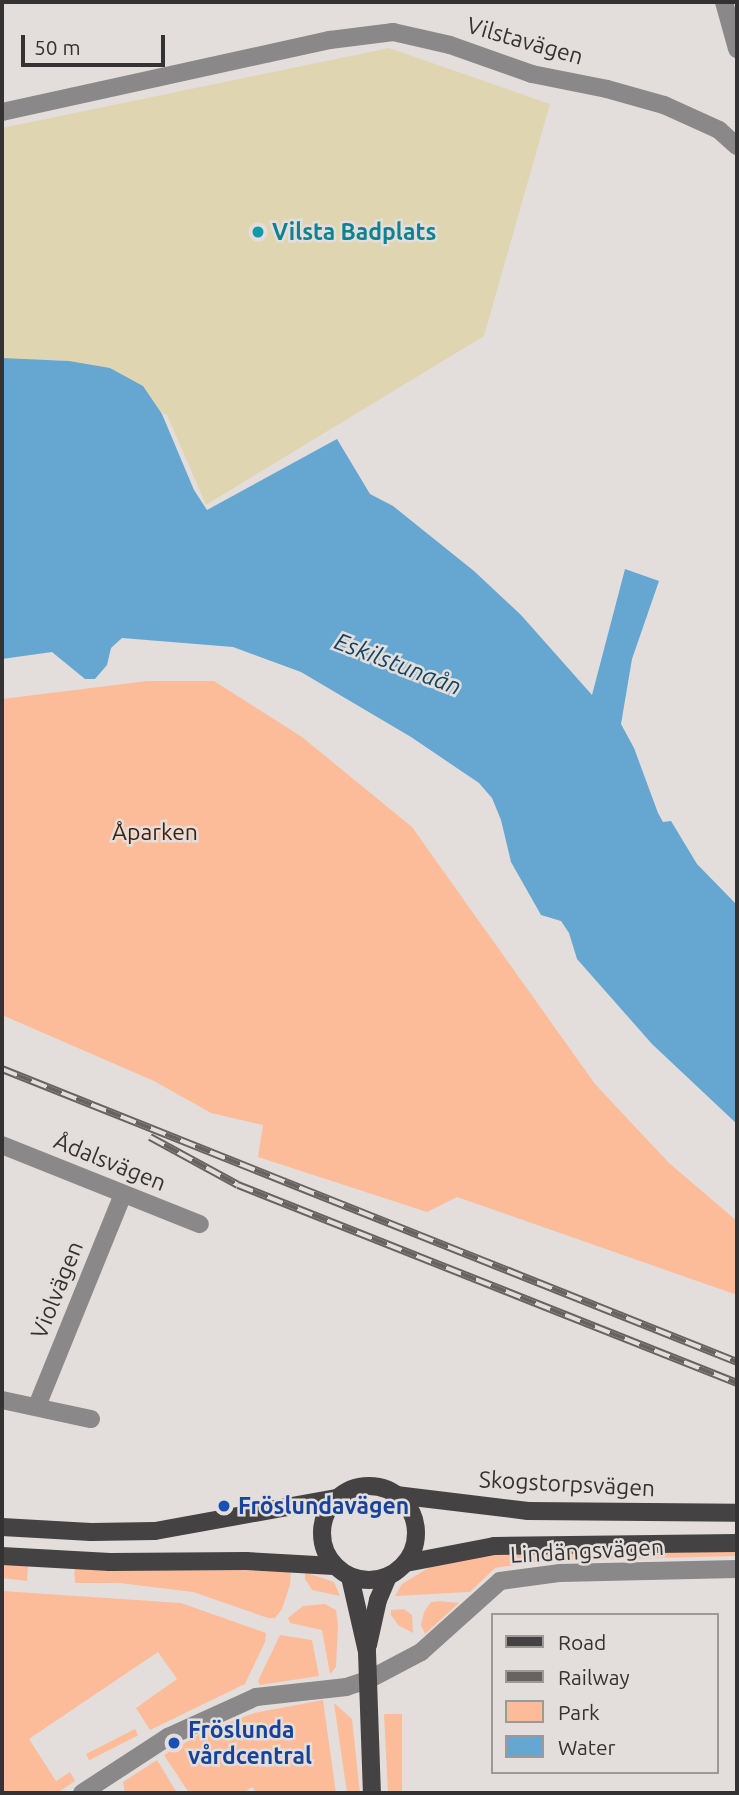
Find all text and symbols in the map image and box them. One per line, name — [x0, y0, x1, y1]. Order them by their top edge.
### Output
street label: Vilstavägen — [464, 11, 586, 71]
scale bar — [24, 21, 168, 65]
text: 50 m — [34, 35, 81, 59]
place label: Vilsta Badplats — [272, 218, 436, 246]
marker: Vilsta Badplats — [250, 224, 266, 240]
water label: Eskilstunaån — [331, 627, 465, 701]
park label: Åparken — [112, 818, 198, 846]
street label: Ådalsvägen — [50, 1127, 170, 1197]
street label: Violvägen — [25, 1237, 89, 1343]
street label: Skogstorpsvägen — [478, 1466, 656, 1502]
place label: Fröslundavägen — [238, 1492, 409, 1520]
marker: Fröslundavägen — [216, 1498, 232, 1514]
street label: Lindängsvägen — [509, 1533, 665, 1569]
legend — [490, 1613, 718, 1774]
text: Road — [558, 1630, 606, 1654]
text: Railway — [558, 1665, 630, 1689]
text: Park — [558, 1700, 600, 1724]
place label: Fröslunda vårdcentral — [188, 1716, 312, 1770]
marker: Fröslunda vårdcentral — [166, 1735, 182, 1751]
text: Water — [558, 1735, 616, 1759]

